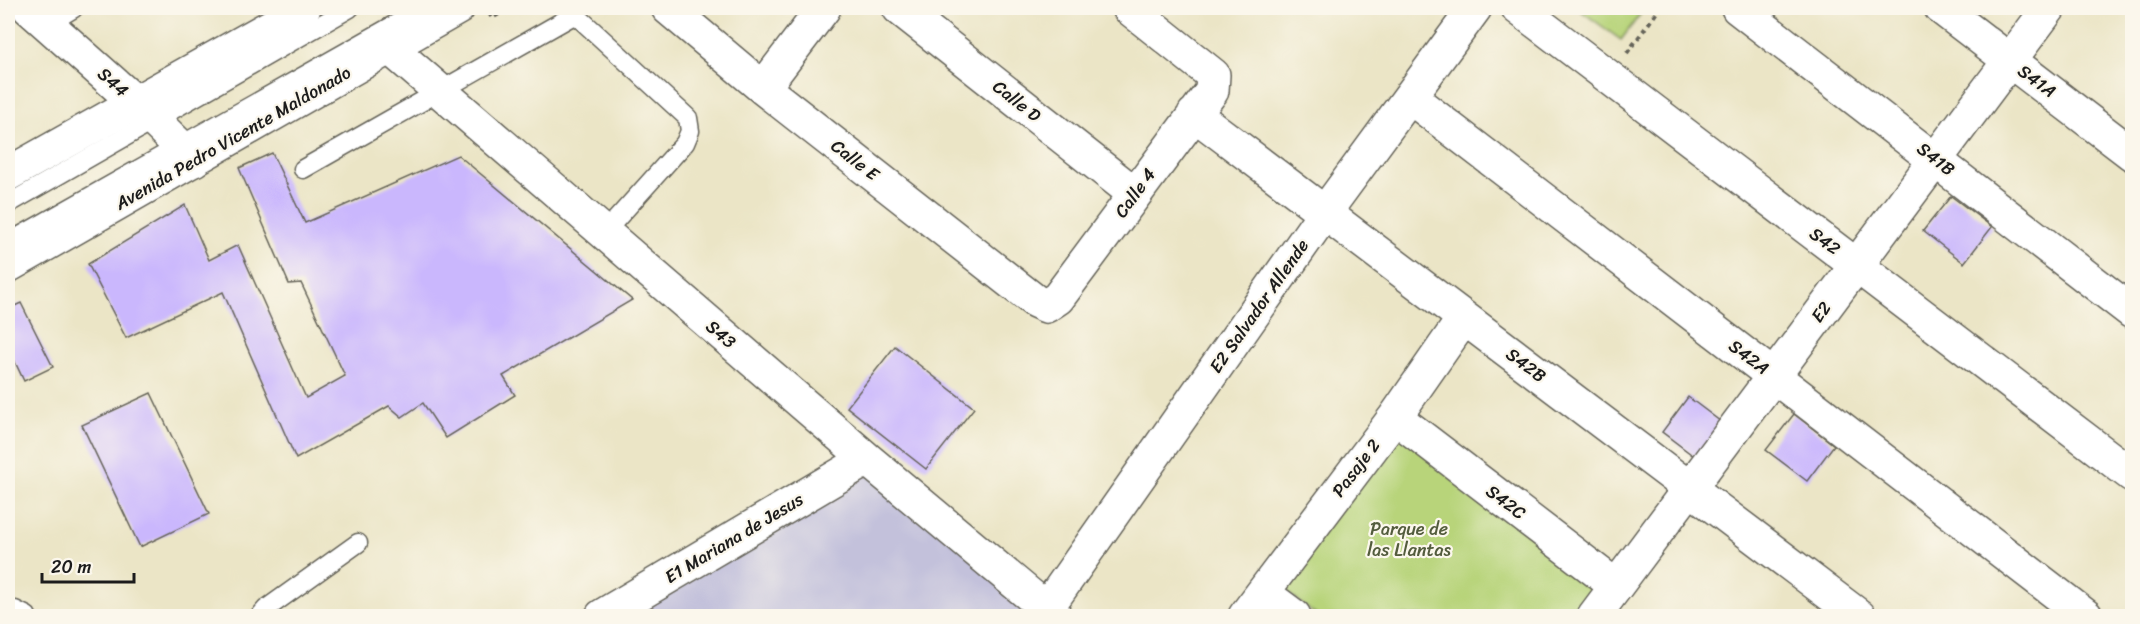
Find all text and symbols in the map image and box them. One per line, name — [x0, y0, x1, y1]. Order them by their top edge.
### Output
street label: S41A — [2011, 56, 2063, 106]
street label: Avenida Pedro Vicente Maldonado — [108, 57, 357, 219]
street label: S44 — [90, 59, 136, 105]
street label: Calle D — [985, 71, 1049, 131]
street label: Calle E — [824, 131, 887, 190]
street label: S41B — [1910, 134, 1962, 184]
street label: Calle 4 — [1106, 161, 1164, 225]
street label: S42 — [1802, 218, 1848, 264]
street label: E2 Salvador Allende — [1201, 232, 1317, 380]
street label: E2 — [1802, 294, 1840, 330]
street label: S43 — [698, 311, 744, 357]
street label: S42A — [1722, 331, 1776, 383]
street label: S42B — [1499, 339, 1553, 391]
street label: Pasaje 2 — [1323, 432, 1389, 504]
street label: S42C — [1479, 476, 1533, 528]
street label: E1 Mariana de Jesus — [658, 483, 810, 592]
park label: Parque de las Llantas — [1367, 513, 1451, 566]
scale bar — [42, 546, 134, 584]
text: 20 m — [51, 551, 91, 583]

